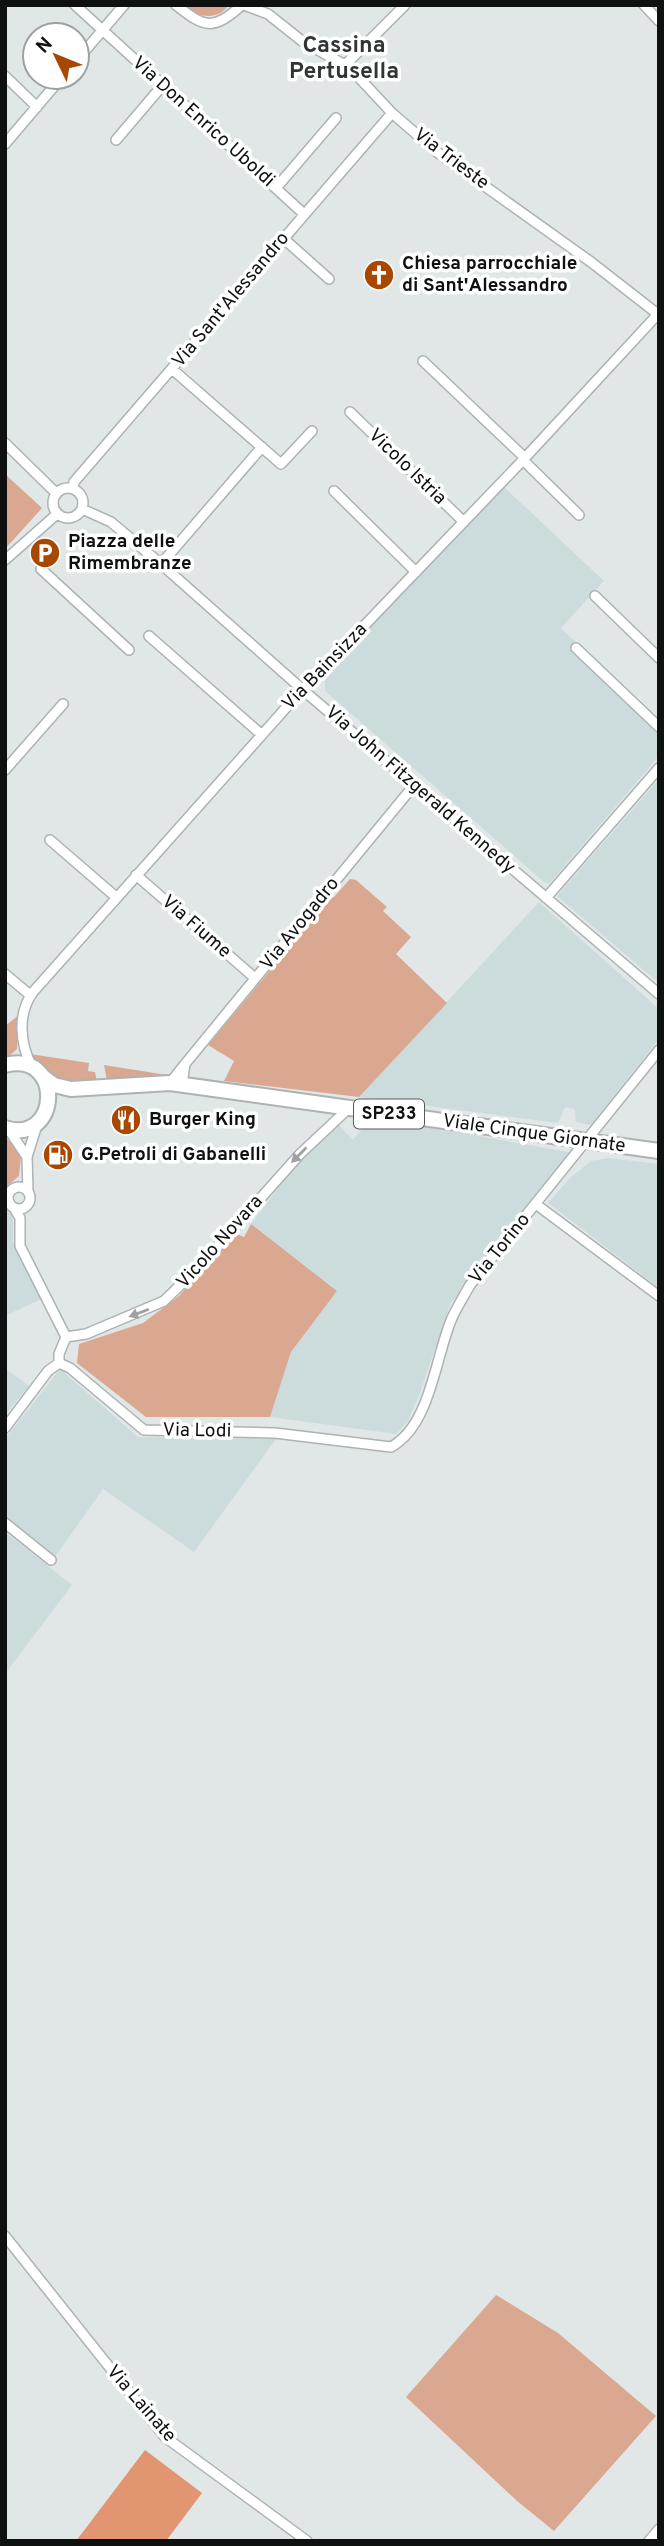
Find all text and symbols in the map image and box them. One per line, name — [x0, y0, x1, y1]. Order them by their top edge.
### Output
north arrow — [21, 21, 91, 91]
district label: Cassina Pertusella — [289, 32, 399, 87]
text: N — [32, 33, 58, 59]
street label: Via Don Enrico Uboldi — [126, 51, 280, 193]
street label: Via Trieste — [408, 123, 494, 195]
street label: Via Sant'Alessandro — [167, 227, 295, 373]
place label: Chiesa parrocchiale di Sant'Alessandro — [402, 252, 577, 298]
church icon: Chiesa parrocchiale di Sant'Alessandro — [362, 258, 396, 292]
street label: Vicolo Istria — [363, 424, 451, 510]
place label: Piazza delle Rimembranze — [68, 530, 192, 576]
parking icon: Piazza delle Rimembranze — [28, 536, 62, 570]
street label: Via Bainsizza — [277, 618, 373, 716]
street label: Via John Fitzgerald Kennedy — [320, 701, 520, 879]
street label: Via Avogadro — [255, 873, 345, 975]
street label: Via Fiume — [156, 890, 236, 964]
road number: SP233 — [354, 1100, 424, 1128]
restaurant icon: Burger King — [109, 1103, 143, 1137]
place label: Burger King — [149, 1108, 256, 1132]
street label: Viale Cinque Giornate — [441, 1109, 627, 1159]
fuel station icon: G.Petroli di Gabanelli — [41, 1138, 75, 1172]
place label: G.Petroli di Gabanelli — [81, 1143, 266, 1167]
one-way arrow — [292, 1146, 308, 1163]
street label: Vicolo Novara — [172, 1190, 268, 1294]
street label: Via Torino — [464, 1209, 536, 1289]
one-way arrow — [128, 1308, 149, 1319]
street label: Via Lodi — [162, 1418, 232, 1444]
street label: Via Lainate — [101, 2360, 181, 2448]

